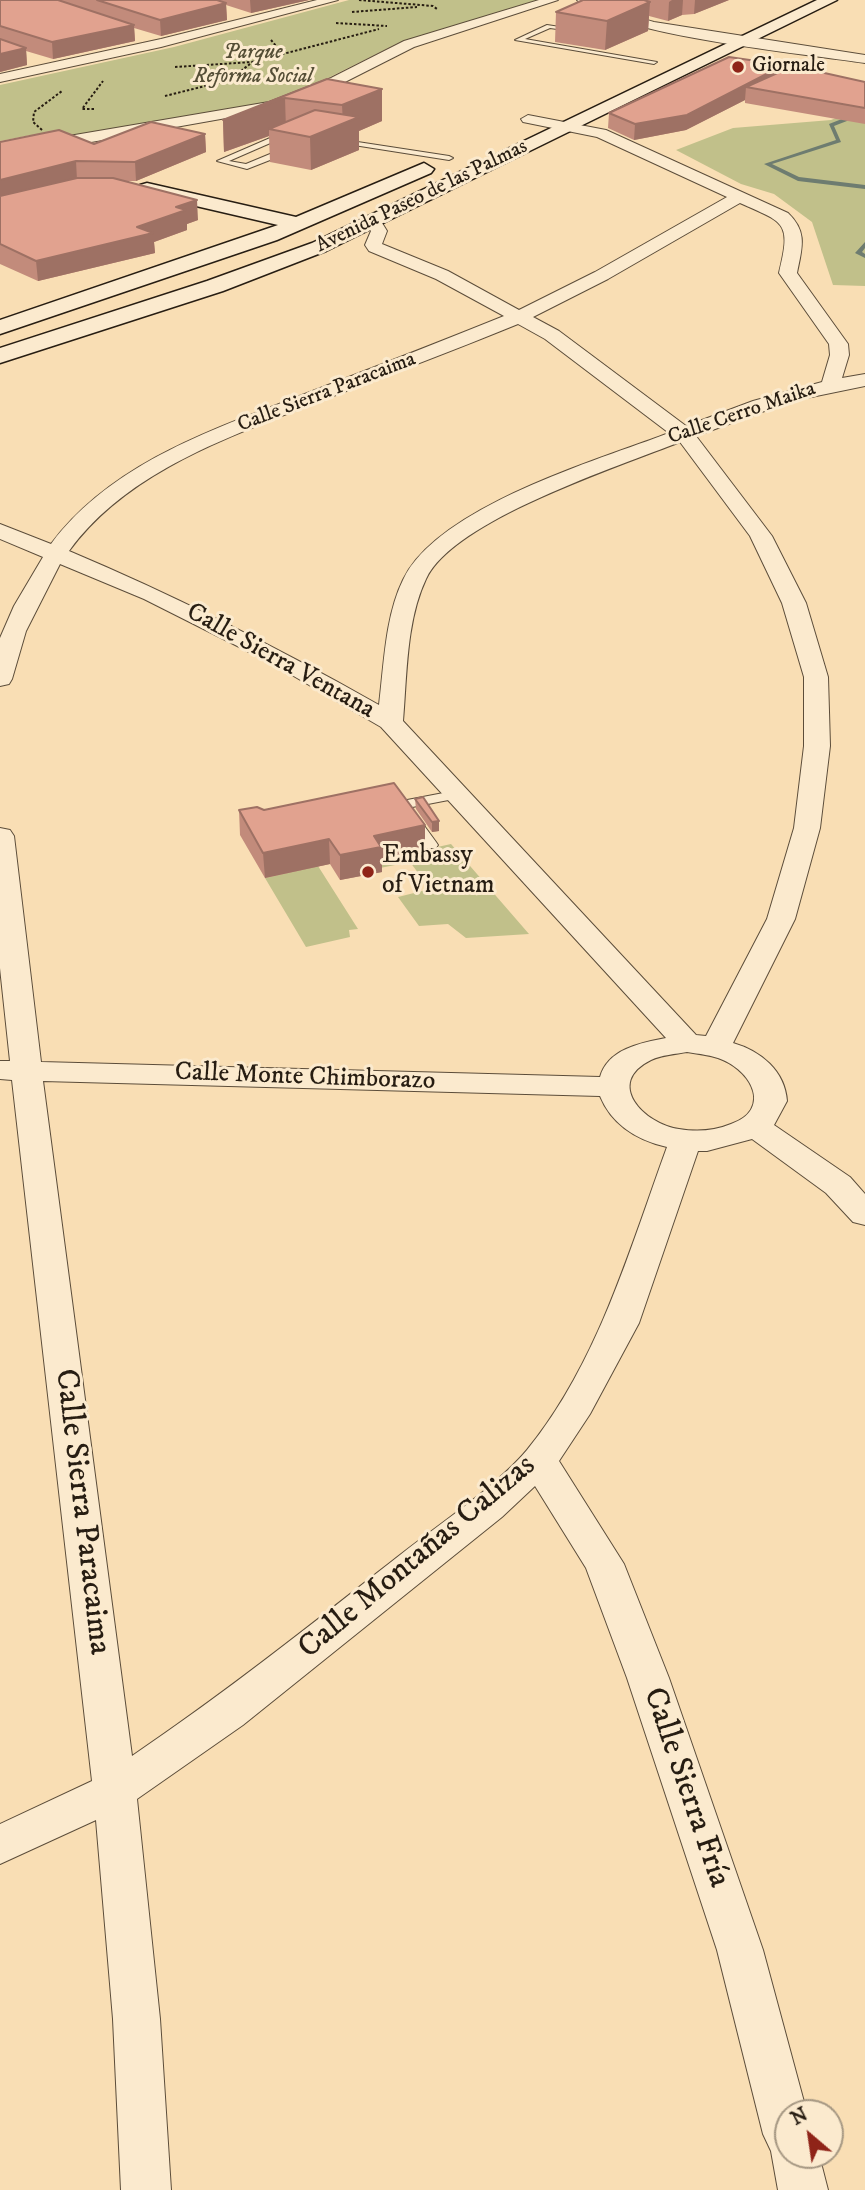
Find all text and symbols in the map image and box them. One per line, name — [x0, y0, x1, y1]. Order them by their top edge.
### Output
park label: Parque Reforma Social — [193, 41, 313, 91]
place label: Giornale — [752, 54, 825, 80]
marker: Giornale — [730, 59, 746, 75]
street label: Avenida Paseo de las Palmas — [312, 135, 532, 259]
street label: Calle Sierra Paracaima — [234, 347, 420, 439]
street label: Calle Cerro Maika — [665, 377, 819, 451]
street label: Calle Sierra Ventana — [180, 597, 380, 727]
place label: Embassy of Vietnam — [382, 841, 495, 903]
marker: Embassy of Vietnam — [360, 864, 376, 880]
street label: Calle Monte Chimborazo — [174, 1058, 436, 1098]
street label: Calle Sierra Paracaima — [44, 1367, 118, 1657]
street label: Calle Montañas Calizas — [292, 1448, 544, 1668]
street label: Calle Sierra Fría — [633, 1683, 737, 1893]
north arrow — [774, 2099, 844, 2169]
text: N — [787, 2103, 812, 2131]

